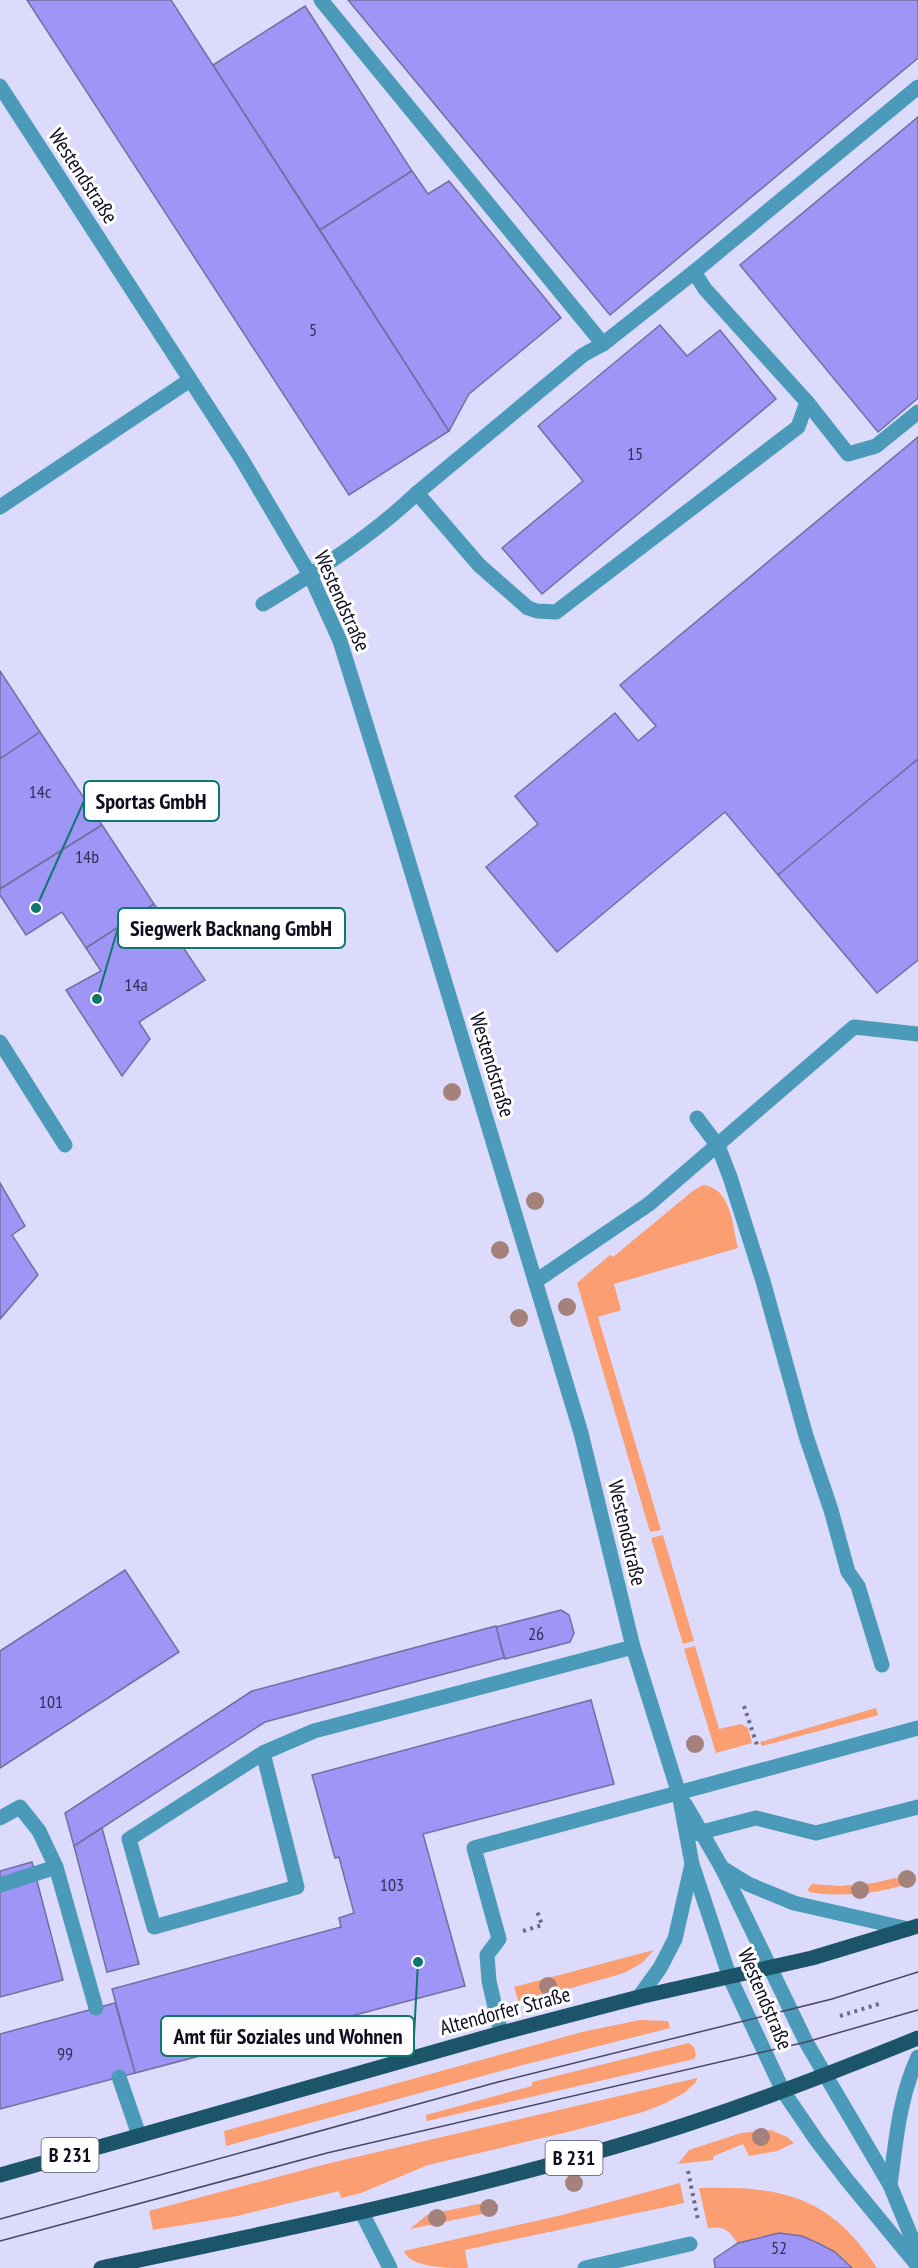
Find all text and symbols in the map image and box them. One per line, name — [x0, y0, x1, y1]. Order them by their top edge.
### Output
street label: Westendstraße — [43, 123, 124, 228]
house number: 5 — [309, 318, 317, 341]
house number: 15 — [627, 442, 643, 465]
street label: Westendstraße — [308, 546, 377, 655]
house number: 14c — [29, 780, 52, 803]
callout: Sportas GmbH — [84, 781, 219, 821]
text: Sportas GmbH — [96, 787, 206, 815]
house number: 14b — [75, 845, 99, 868]
callout: Siegwerk Backnang GmbH — [118, 908, 345, 948]
text: Siegwerk Backnang GmbH — [130, 914, 332, 942]
house number: 14a — [124, 973, 148, 996]
street label: Westendstraße — [464, 1009, 521, 1120]
street label: Westendstraße — [602, 1477, 653, 1588]
house number: 26 — [528, 1622, 544, 1645]
house number: 101 — [39, 1690, 63, 1713]
house number: 103 — [380, 1873, 404, 1896]
street label: Westendstraße — [732, 1944, 799, 2054]
street label: Altendorfer Straße — [437, 1980, 573, 2041]
callout: Amt für Soziales und Wohnen — [161, 2016, 414, 2056]
text: Amt für Soziales und Wohnen — [172, 2022, 403, 2050]
house number: 99 — [57, 2042, 73, 2065]
road number: B 231 — [42, 2138, 98, 2172]
road number: B 231 — [546, 2141, 602, 2175]
house number: 52 — [771, 2236, 787, 2259]

